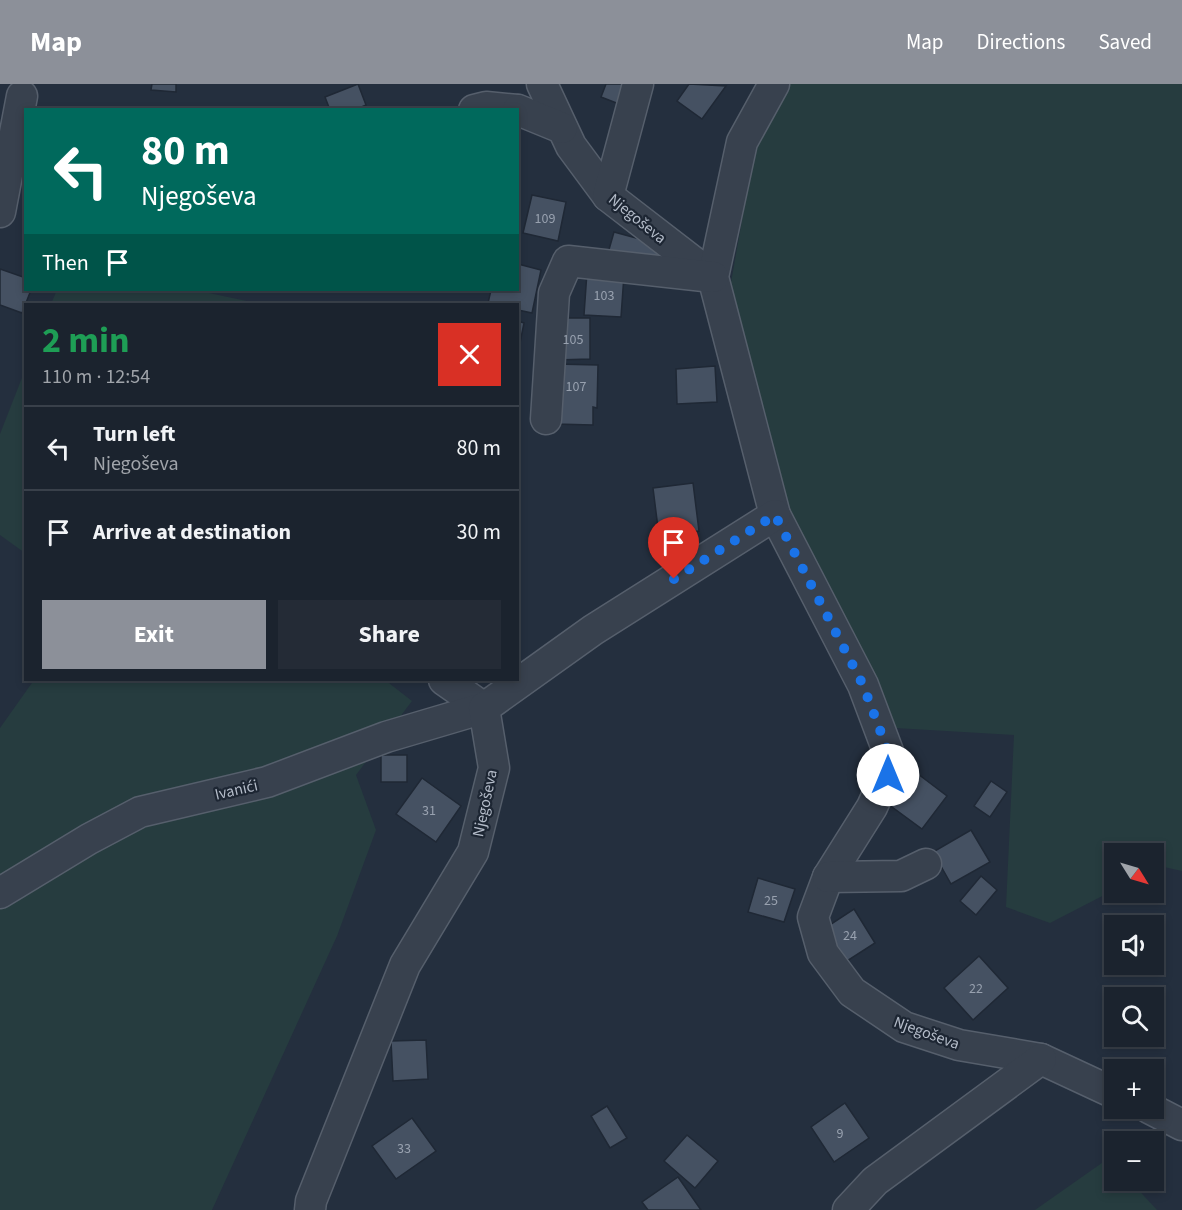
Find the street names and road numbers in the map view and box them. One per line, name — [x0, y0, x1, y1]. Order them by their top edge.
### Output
street label: Njegoševa — [604, 189, 671, 249]
street label: Njegoševa — [467, 767, 503, 839]
street label: Ivanići — [213, 774, 260, 806]
street label: Njegoševa — [891, 1011, 963, 1055]

